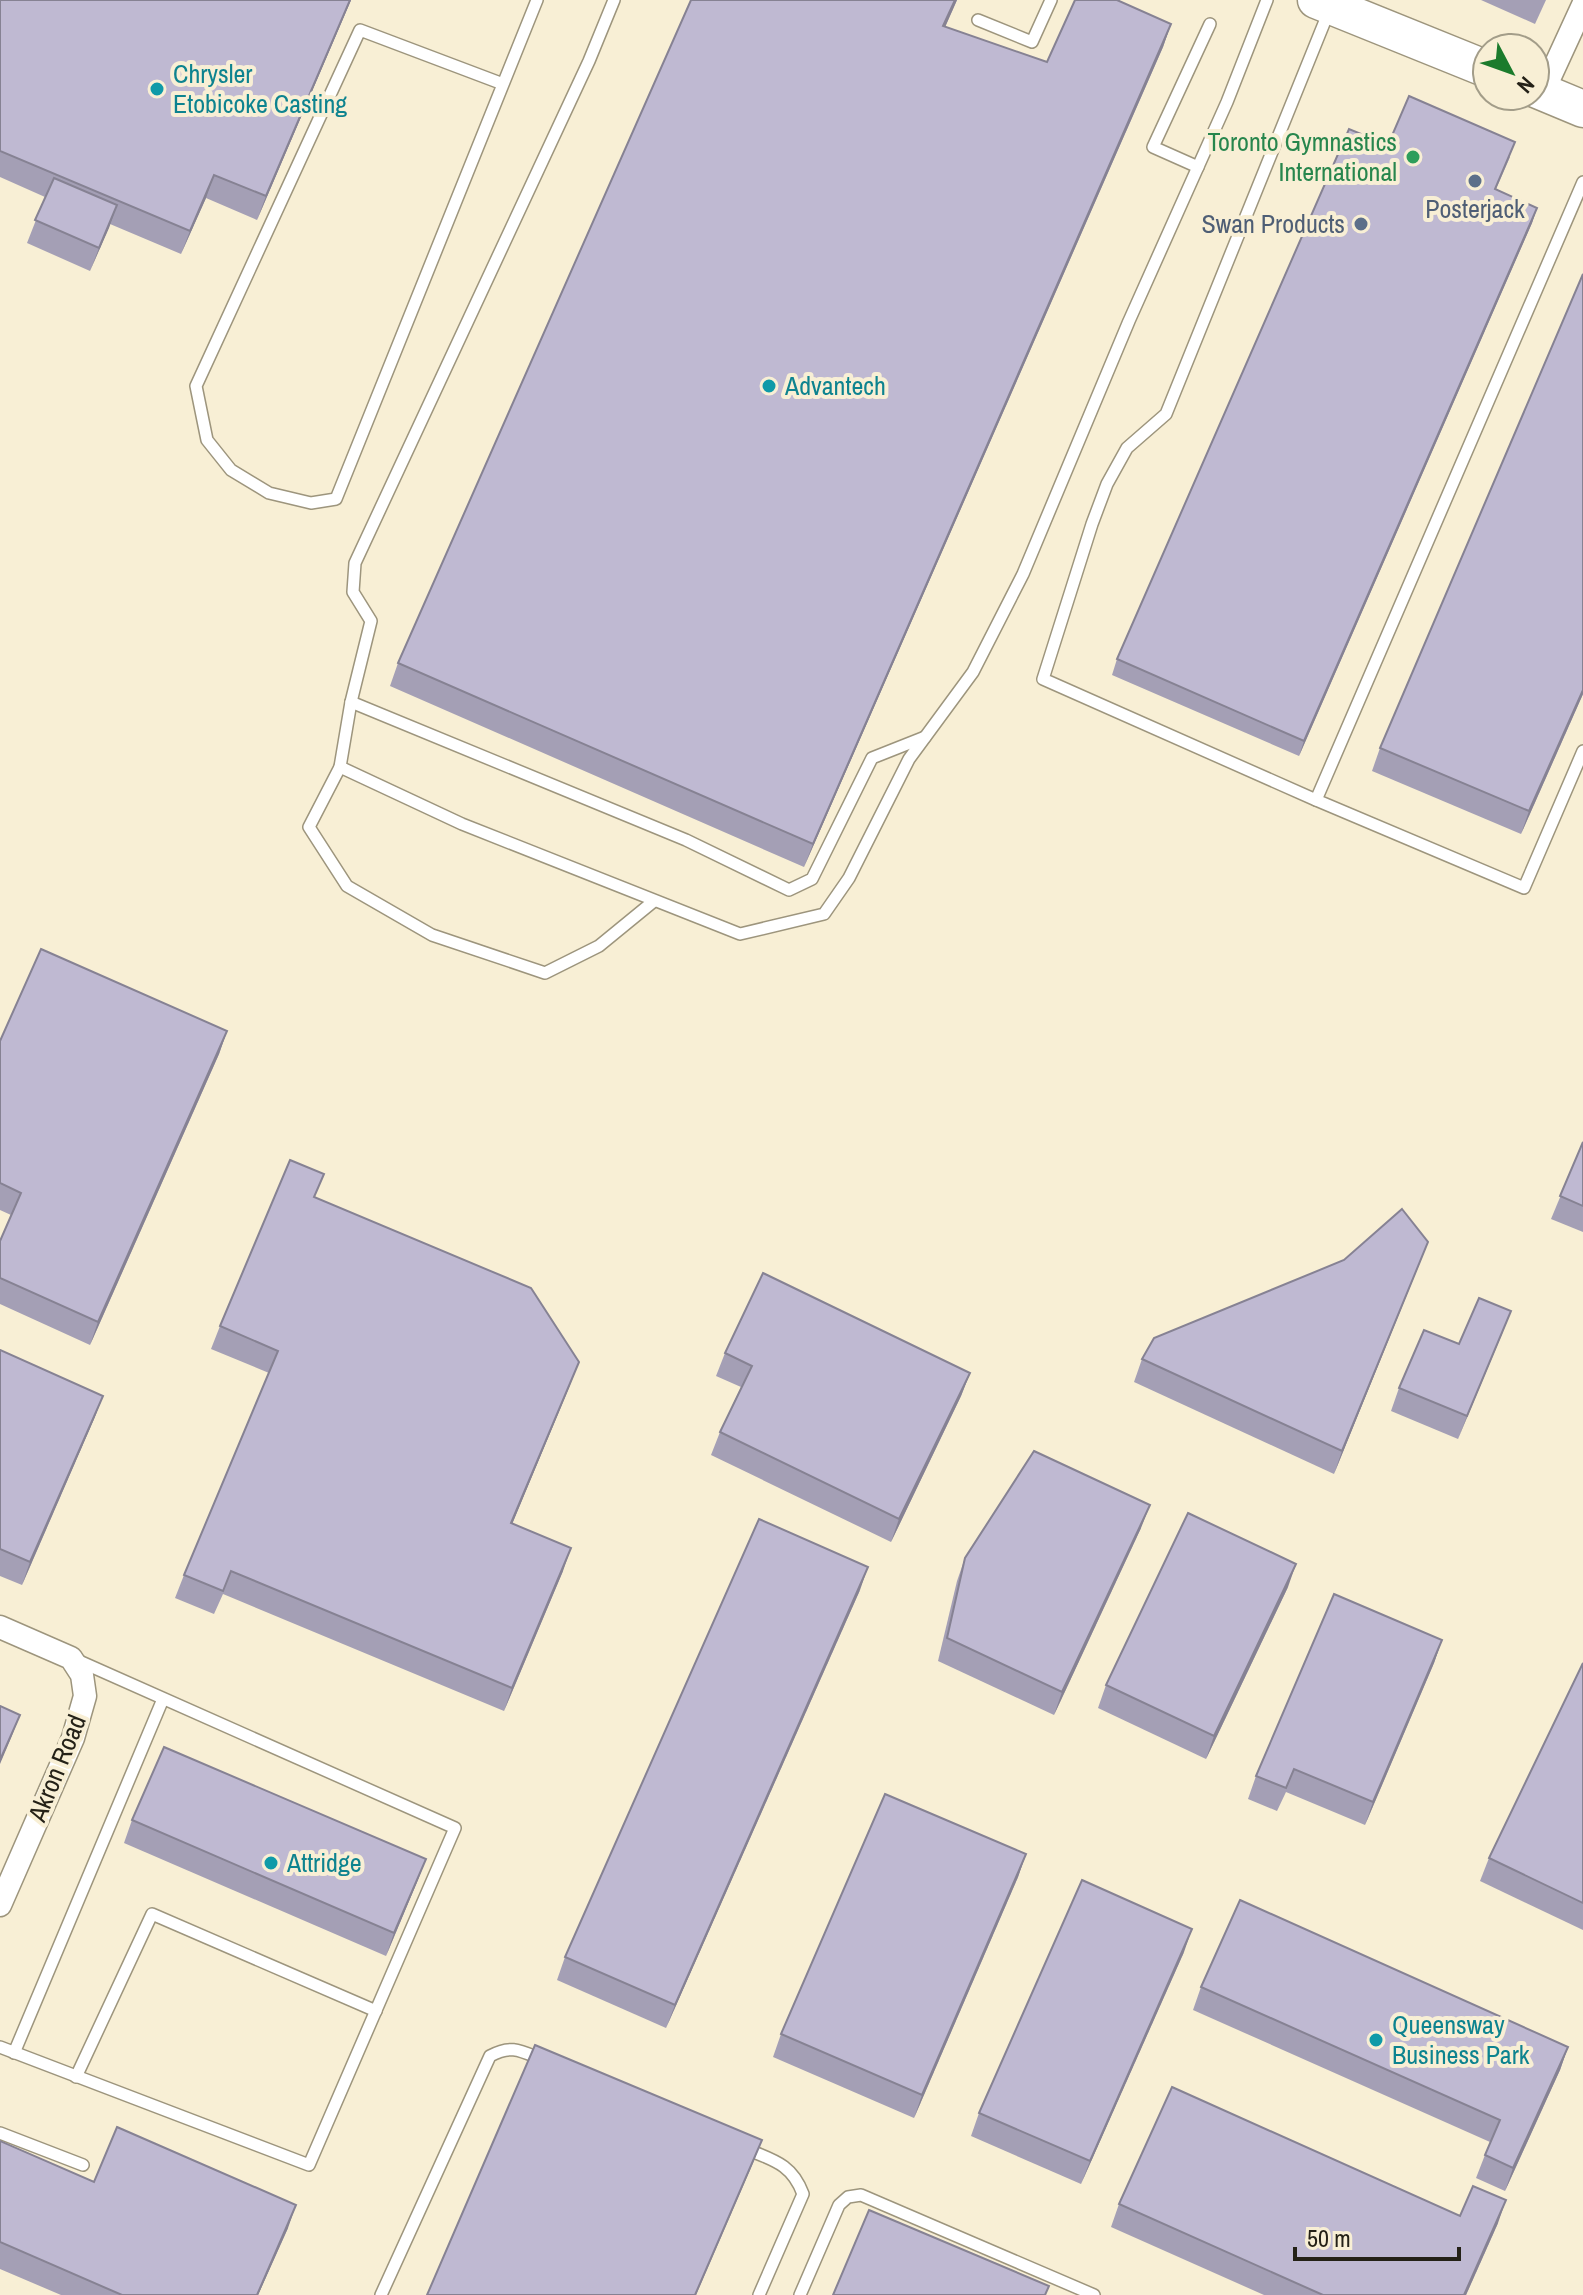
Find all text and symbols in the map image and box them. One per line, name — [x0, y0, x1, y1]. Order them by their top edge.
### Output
north arrow — [1471, 32, 1551, 112]
place label: Chrysler Etobicoke Casting — [173, 56, 347, 121]
text: N — [1510, 70, 1542, 100]
marker: Chrysler Etobicoke Casting — [148, 80, 166, 98]
place label: Toronto Gymnastics International — [1207, 124, 1397, 189]
marker: Toronto Gymnastics International — [1404, 148, 1422, 166]
marker: Posterjack — [1466, 172, 1484, 190]
place label: Posterjack — [1425, 191, 1525, 226]
place label: Swan Products — [1202, 206, 1345, 241]
marker: Swan Products — [1352, 215, 1370, 233]
place label: Advantech — [784, 368, 886, 403]
marker: Advantech — [760, 377, 778, 395]
street label: Akron Road — [19, 1709, 94, 1827]
place label: Attridge — [286, 1845, 362, 1880]
marker: Attridge — [262, 1854, 280, 1872]
place label: Queensway Business Park — [1392, 2007, 1530, 2072]
marker: Queensway Business Park — [1367, 2031, 1385, 2049]
scale bar — [1295, 2211, 1459, 2261]
text: 50 m — [1307, 2222, 1351, 2254]

